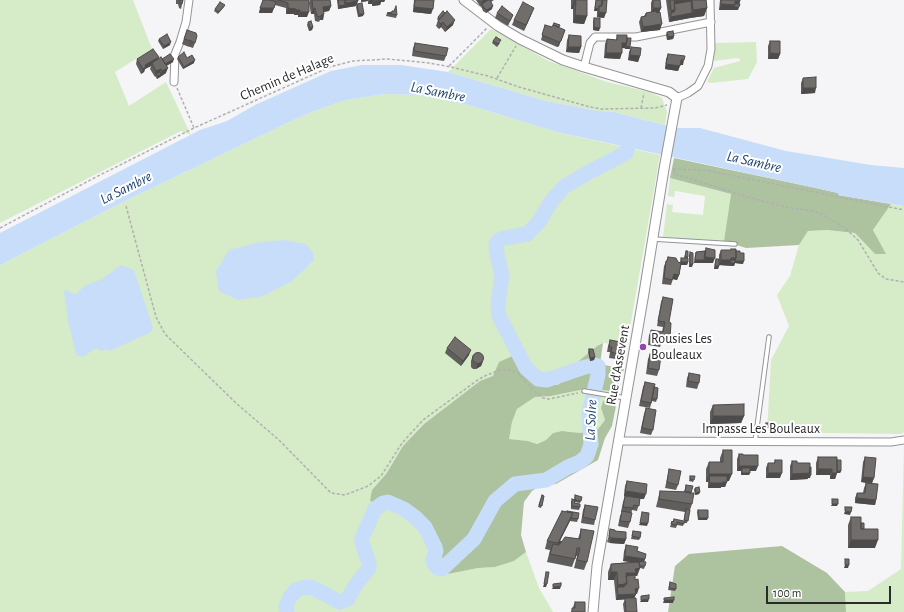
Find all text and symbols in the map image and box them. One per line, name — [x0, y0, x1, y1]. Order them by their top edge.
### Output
street label: Chemin de Halage — [238, 50, 336, 104]
water label: La Sambre — [409, 78, 467, 106]
water label: La Sambre — [725, 147, 783, 177]
water label: La Sambre — [97, 167, 155, 209]
street label: Rue d'Assevent — [603, 324, 633, 406]
place label: Rousies Les Bouleaux — [651, 331, 712, 364]
marker: Rousies Les Bouleaux — [638, 342, 648, 352]
water label: La Solre — [581, 399, 601, 441]
street label: Impasse Les Bouleaux — [702, 421, 820, 437]
scale bar — [768, 578, 893, 604]
text: 100 m — [773, 587, 801, 599]

